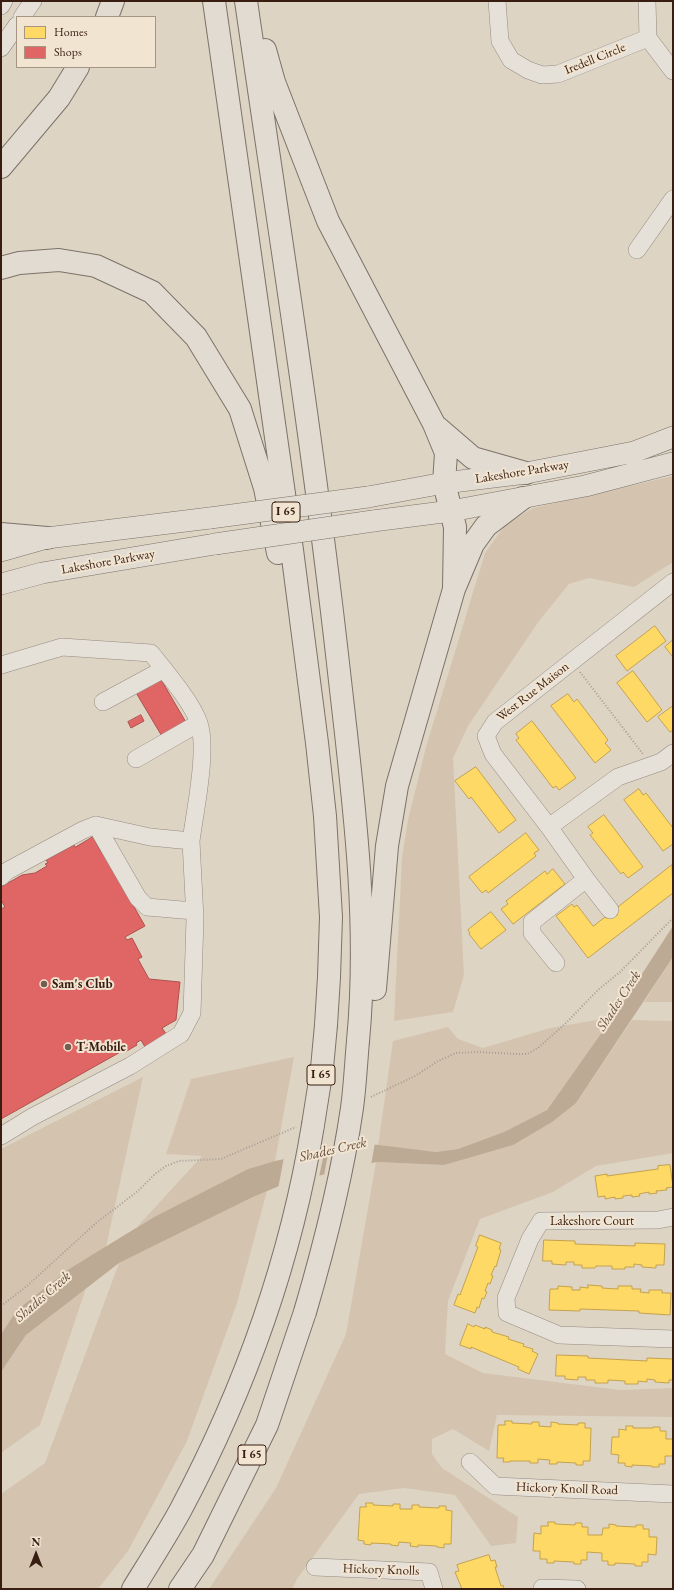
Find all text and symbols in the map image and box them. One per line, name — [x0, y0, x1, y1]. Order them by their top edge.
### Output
legend — [16, 16, 156, 68]
text: Homes — [54, 24, 88, 40]
street label: Iredell Circle — [562, 40, 628, 78]
text: Shops — [54, 44, 82, 60]
street label: Lakeshore Parkway — [474, 457, 570, 487]
road number: I 65 — [272, 502, 300, 522]
street label: Lakeshore Parkway — [60, 546, 156, 578]
street label: West Rue Maison — [494, 659, 572, 725]
water label: Shades Creek — [593, 968, 645, 1034]
place label: Sam's Club — [52, 976, 112, 992]
marker: Sam's Club — [39, 979, 49, 989]
place label: T-Mobile — [76, 1039, 126, 1055]
marker: T-Mobile — [63, 1042, 73, 1052]
road number: I 65 — [307, 1065, 335, 1085]
water label: Shades Creek — [298, 1134, 368, 1166]
street label: Lakeshore Court — [550, 1213, 634, 1229]
water label: Shades Creek — [12, 1268, 74, 1326]
road number: I 65 — [238, 1445, 266, 1465]
street label: Hickory Knoll Road — [516, 1479, 618, 1499]
north arrow — [16, 1534, 56, 1574]
text: N — [32, 1535, 40, 1549]
street label: Hickory Knolls — [342, 1561, 420, 1579]

